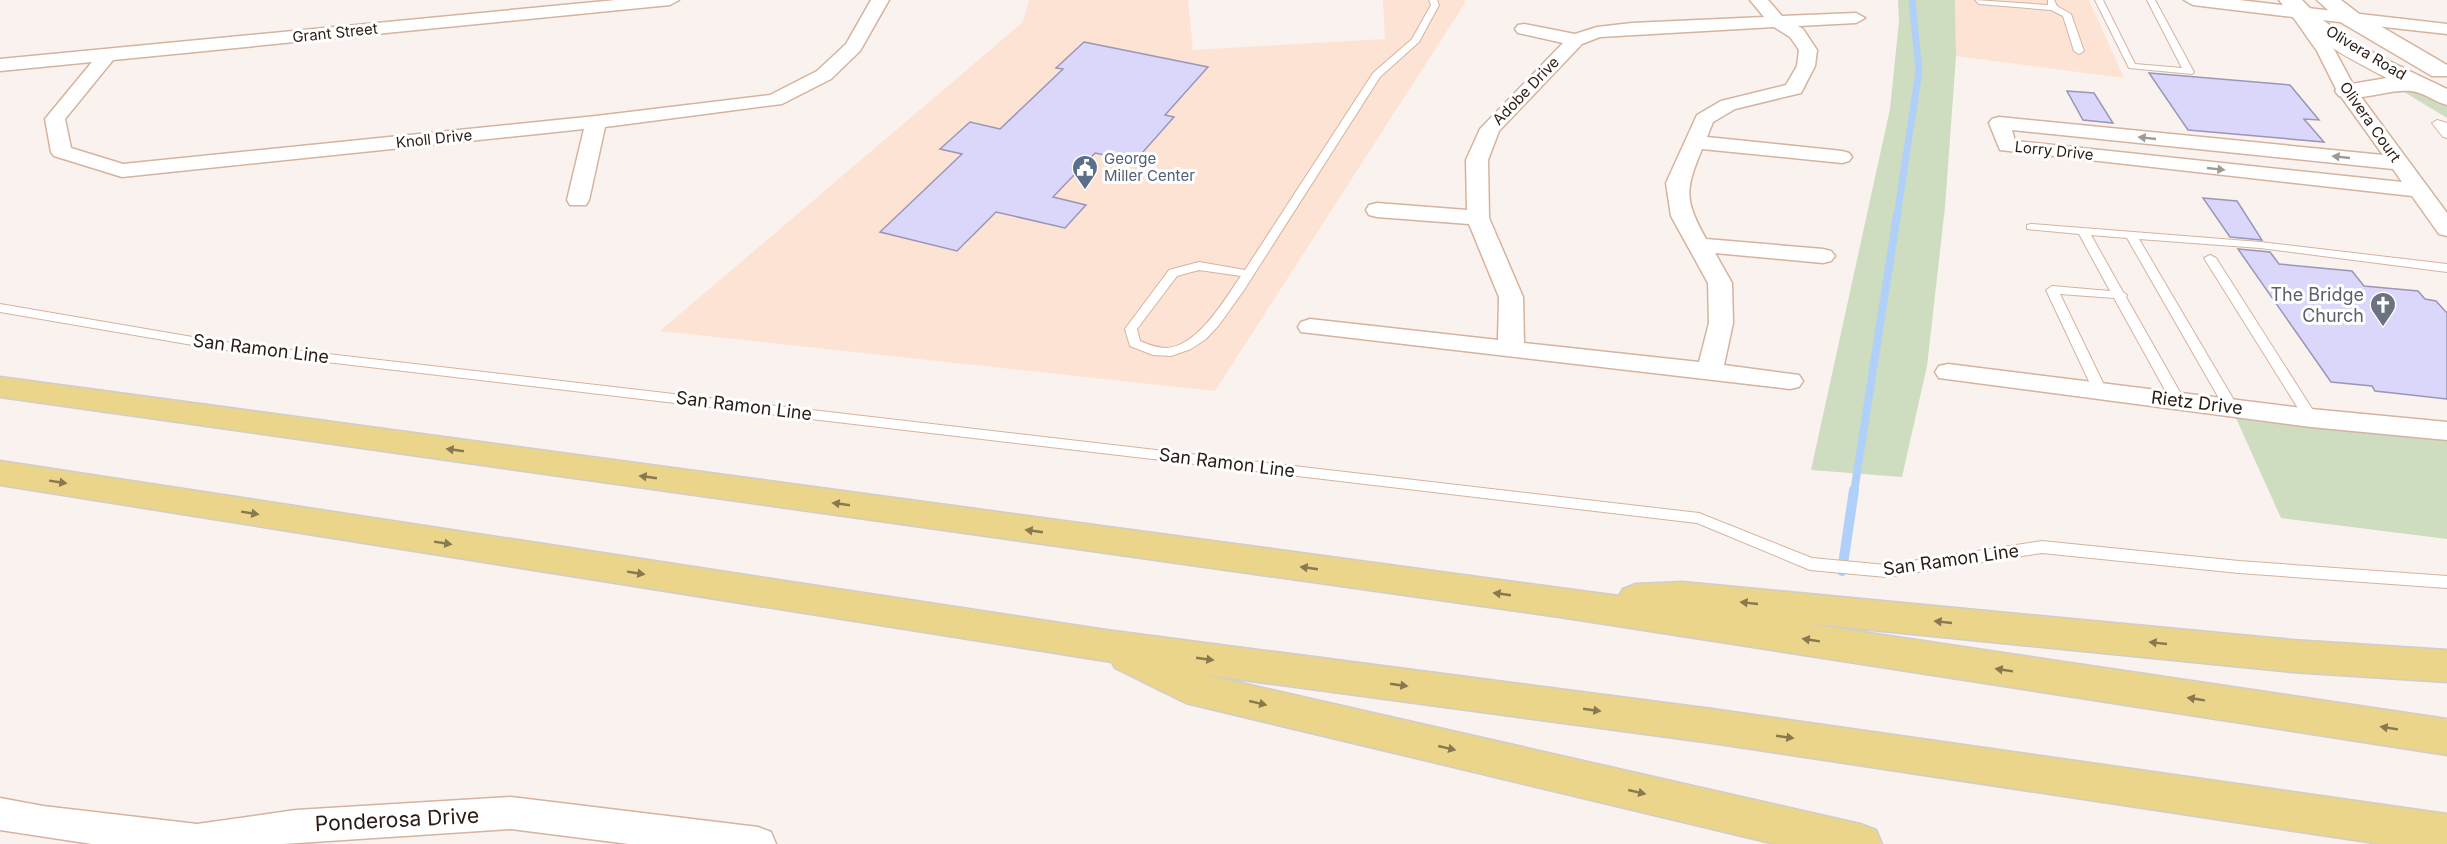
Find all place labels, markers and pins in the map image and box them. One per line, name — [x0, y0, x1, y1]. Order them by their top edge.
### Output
place label: George Miller Center — [1104, 149, 1195, 185]
public building icon: George Miller Center — [1070, 153, 1100, 191]
place label: The Bridge Church — [2270, 284, 2364, 326]
church icon: The Bridge Church — [2368, 290, 2398, 328]

